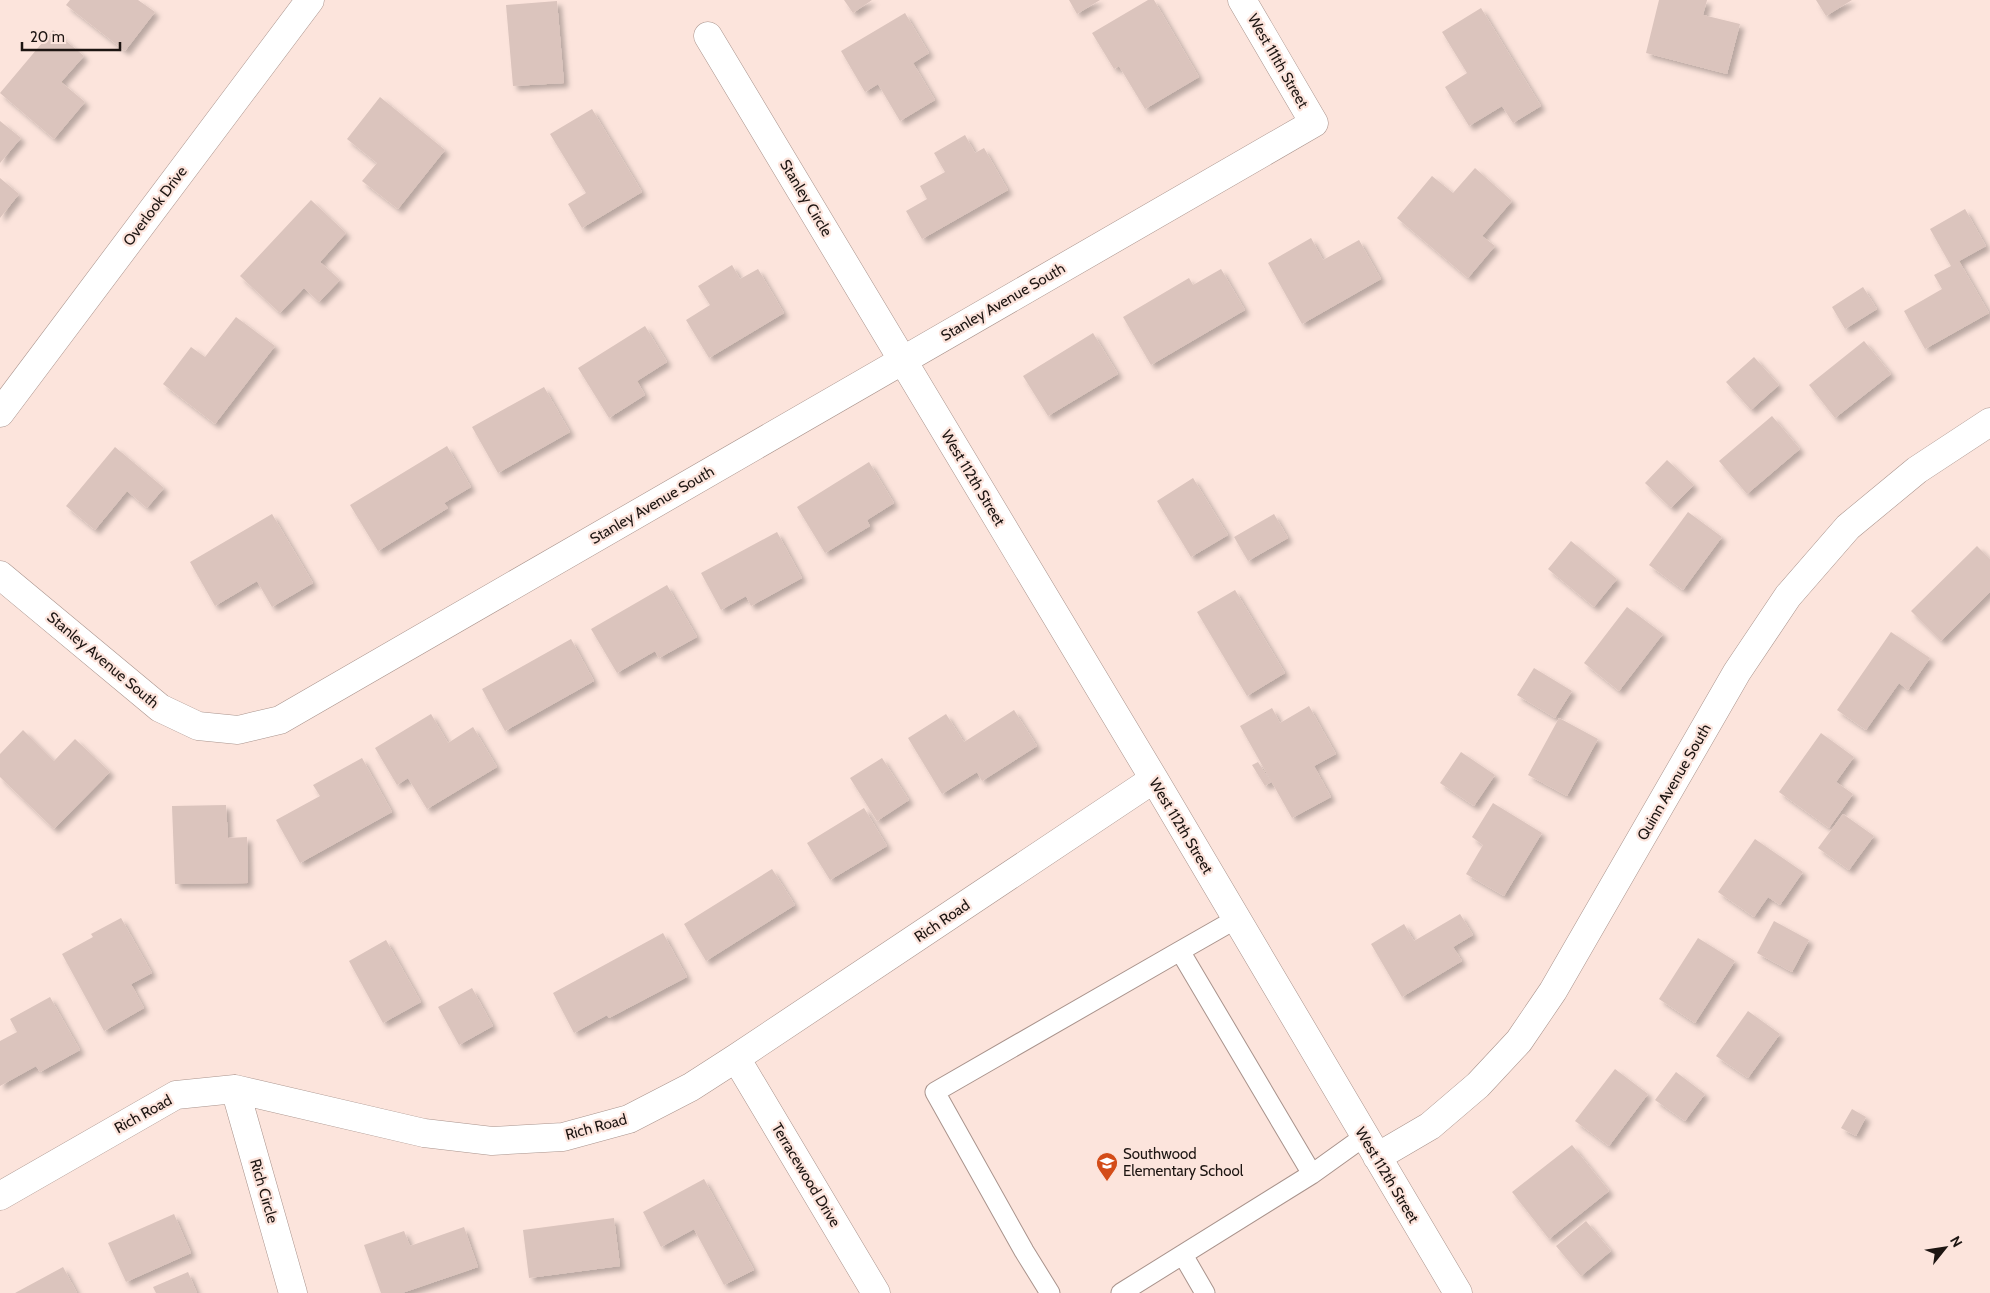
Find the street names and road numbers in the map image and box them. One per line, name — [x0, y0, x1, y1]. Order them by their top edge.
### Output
street label: West 111th Street — [1244, 11, 1312, 111]
street label: Stanley Circle — [776, 156, 836, 240]
street label: Overlook Drive — [119, 162, 191, 249]
street label: Stanley Avenue South — [938, 259, 1068, 345]
street label: West 112th Street — [937, 427, 1009, 529]
street label: Stanley Avenue South — [587, 462, 717, 548]
street label: Stanley Avenue South — [44, 608, 162, 712]
street label: Quinn Avenue South — [1633, 720, 1715, 844]
street label: West 112th Street — [1145, 775, 1217, 877]
street label: Rich Road — [911, 896, 973, 946]
street label: Rich Road — [111, 1091, 175, 1137]
street label: Rich Road — [563, 1110, 629, 1144]
street label: Terracewood Drive — [768, 1120, 844, 1231]
street label: West 112th Street — [1351, 1124, 1423, 1226]
street label: Rich Circle — [246, 1157, 282, 1225]

